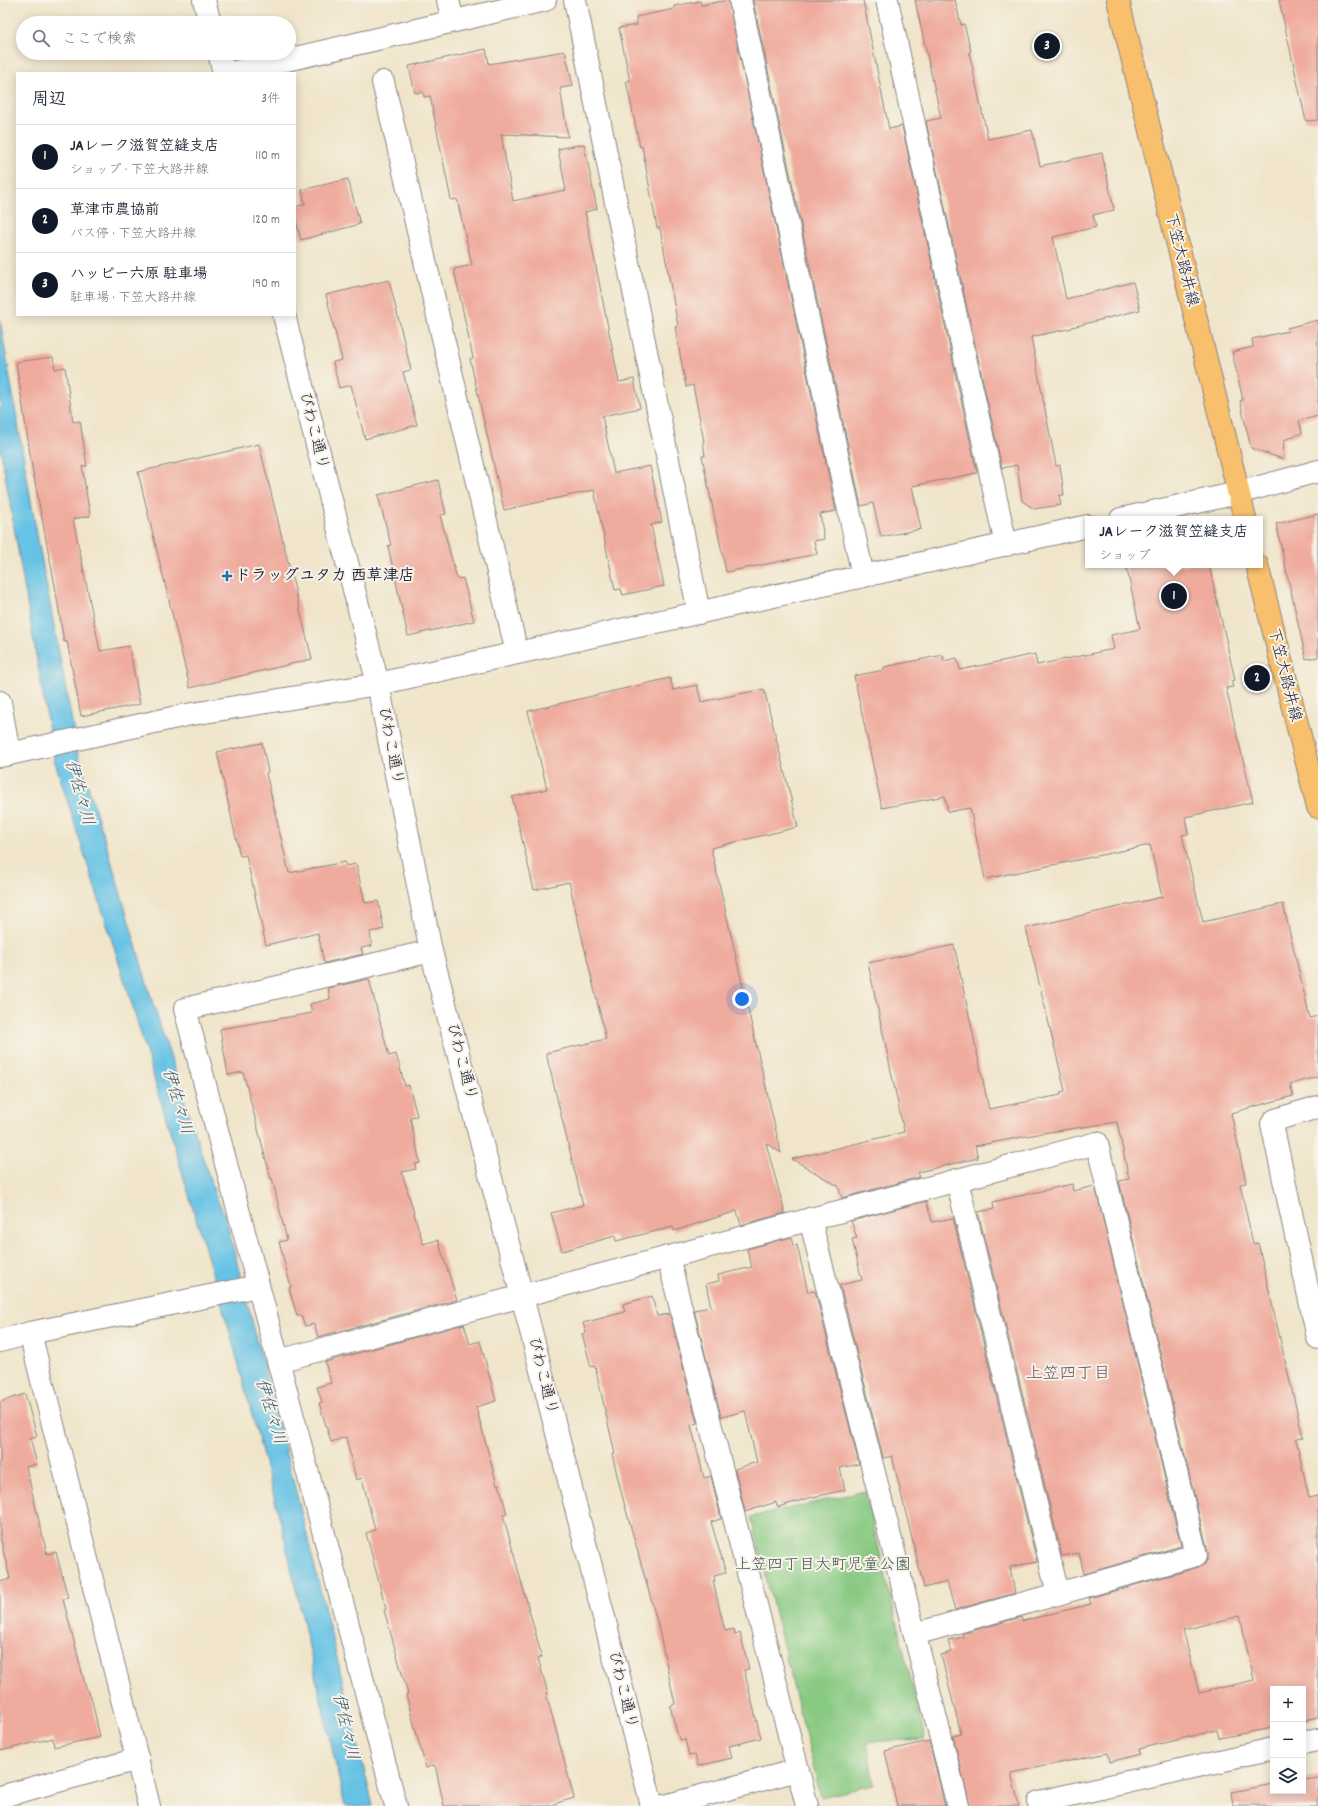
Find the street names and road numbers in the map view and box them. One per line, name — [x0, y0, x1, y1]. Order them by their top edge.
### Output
street label: 下笠大路井線 — [1158, 211, 1204, 309]
street label: びわこ通り — [292, 389, 334, 473]
street label: 下笠大路井線 — [1261, 626, 1307, 724]
street label: びわこ通り — [371, 705, 409, 787]
street label: びわこ通り — [440, 1020, 482, 1104]
street label: びわこ通り — [521, 1334, 563, 1418]
street label: びわこ通り — [601, 1648, 643, 1732]

